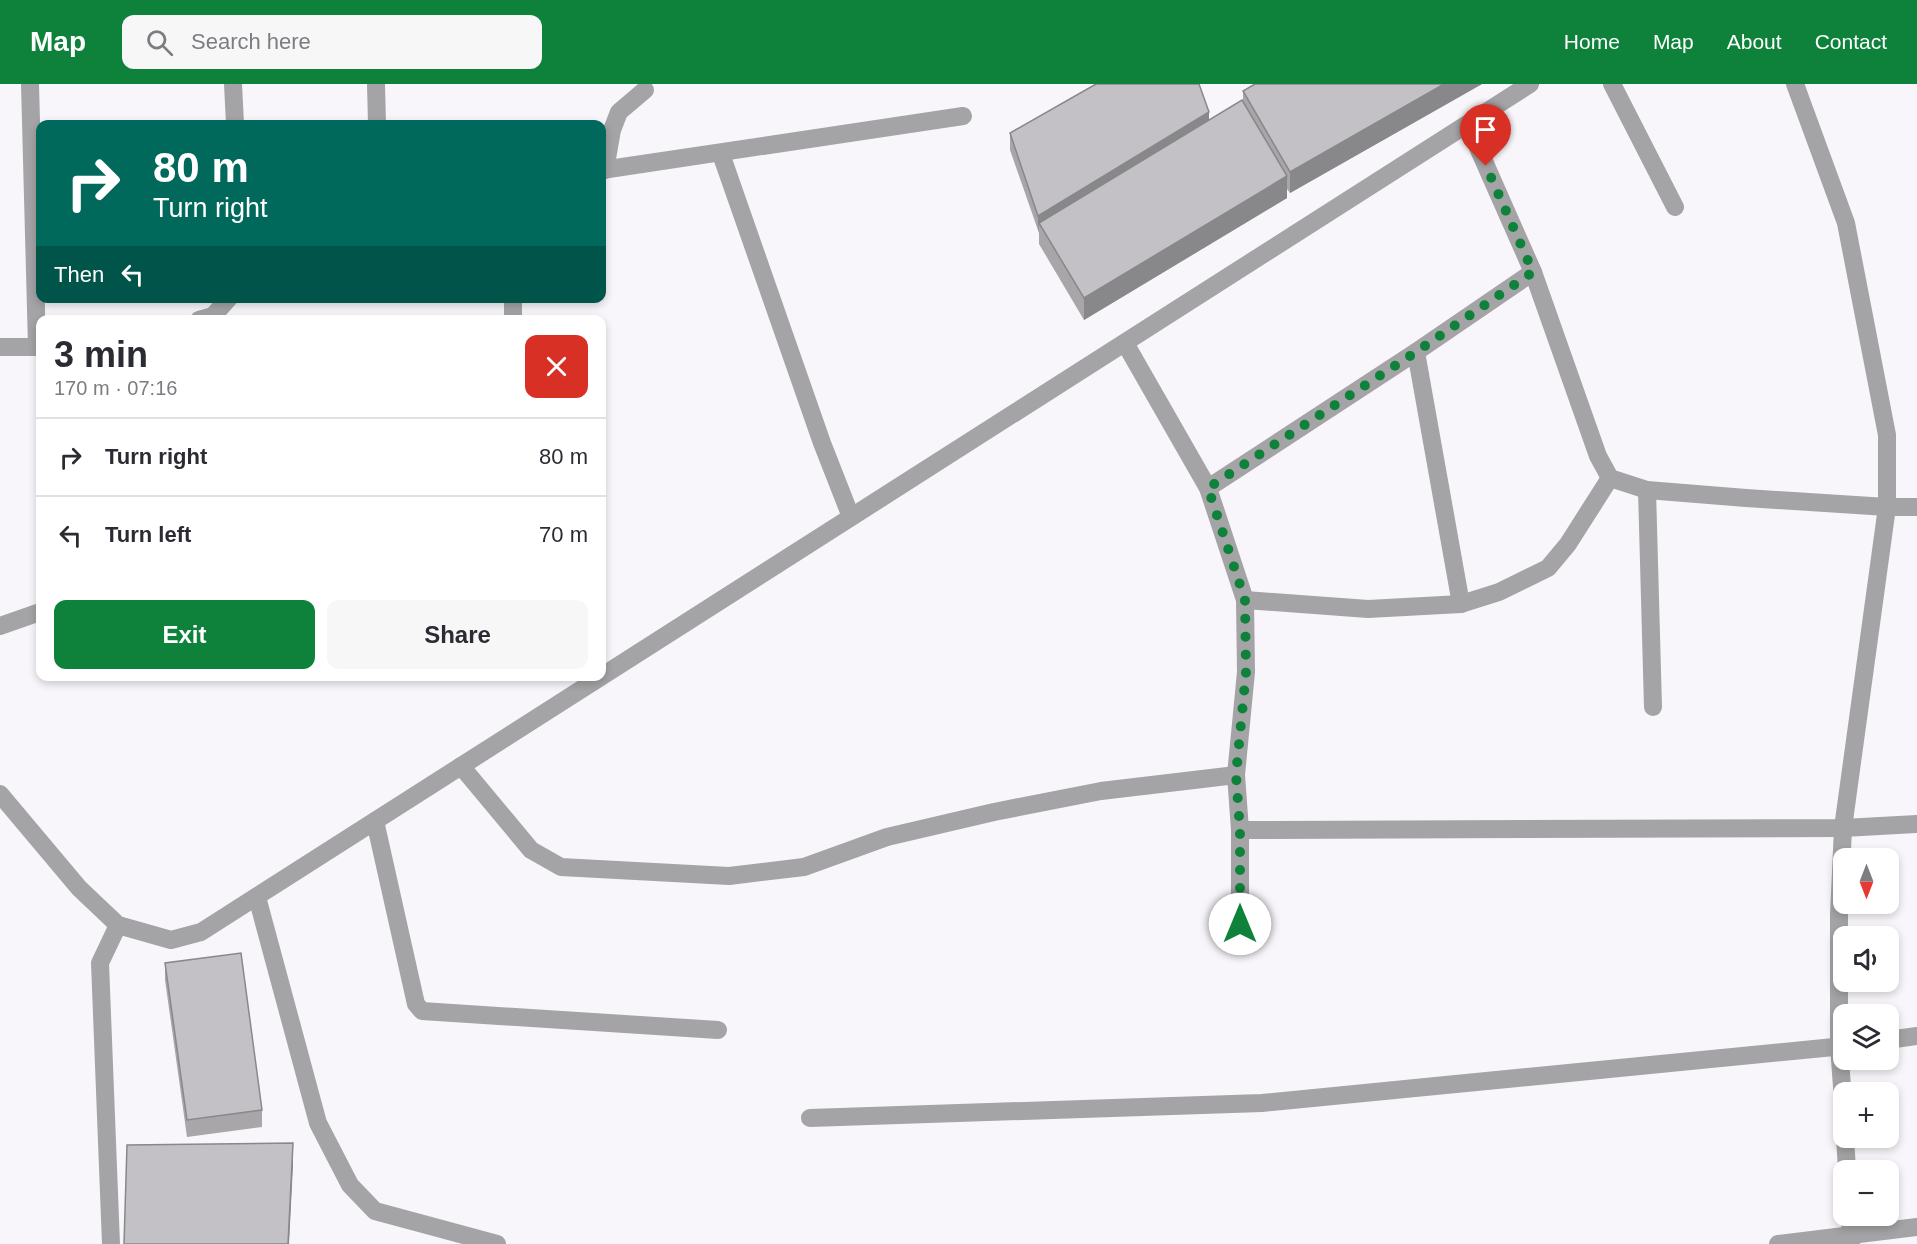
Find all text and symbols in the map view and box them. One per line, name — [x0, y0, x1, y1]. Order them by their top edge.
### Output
search box — [122, 15, 542, 69]
text: Map — [30, 26, 86, 57]
icon: search — [143, 26, 176, 59]
text: Search here — [191, 29, 311, 54]
text: Home — [1564, 30, 1620, 53]
text: Map — [1653, 30, 1694, 53]
text: About — [1727, 30, 1782, 53]
text: Contact — [1815, 30, 1887, 53]
pin — [1460, 104, 1511, 166]
icon: arrive — [1469, 113, 1502, 146]
icon: right — [54, 144, 132, 222]
text: 80 m — [153, 144, 249, 191]
text: Turn right — [153, 193, 268, 223]
icon: left — [116, 258, 149, 291]
text: Then — [54, 262, 104, 287]
text: 3 min — [54, 334, 148, 375]
button: close — [525, 335, 588, 398]
text: 170 m · 07:16 — [54, 377, 177, 399]
icon: right — [54, 441, 87, 474]
text: Turn right — [105, 444, 207, 469]
text: 80 m — [539, 444, 588, 469]
icon: left — [54, 519, 87, 552]
text: Turn left — [105, 522, 191, 547]
text: 70 m — [539, 522, 588, 547]
button: Exit — [54, 600, 315, 669]
button: Share — [327, 600, 588, 669]
north arrow — [1833, 848, 1899, 914]
map controls — [1833, 848, 1899, 1226]
position arrow — [1208, 892, 1272, 956]
button: sound — [1833, 926, 1899, 992]
button: layers — [1833, 1004, 1899, 1070]
button: + — [1833, 1082, 1899, 1148]
button: − — [1833, 1160, 1899, 1226]

